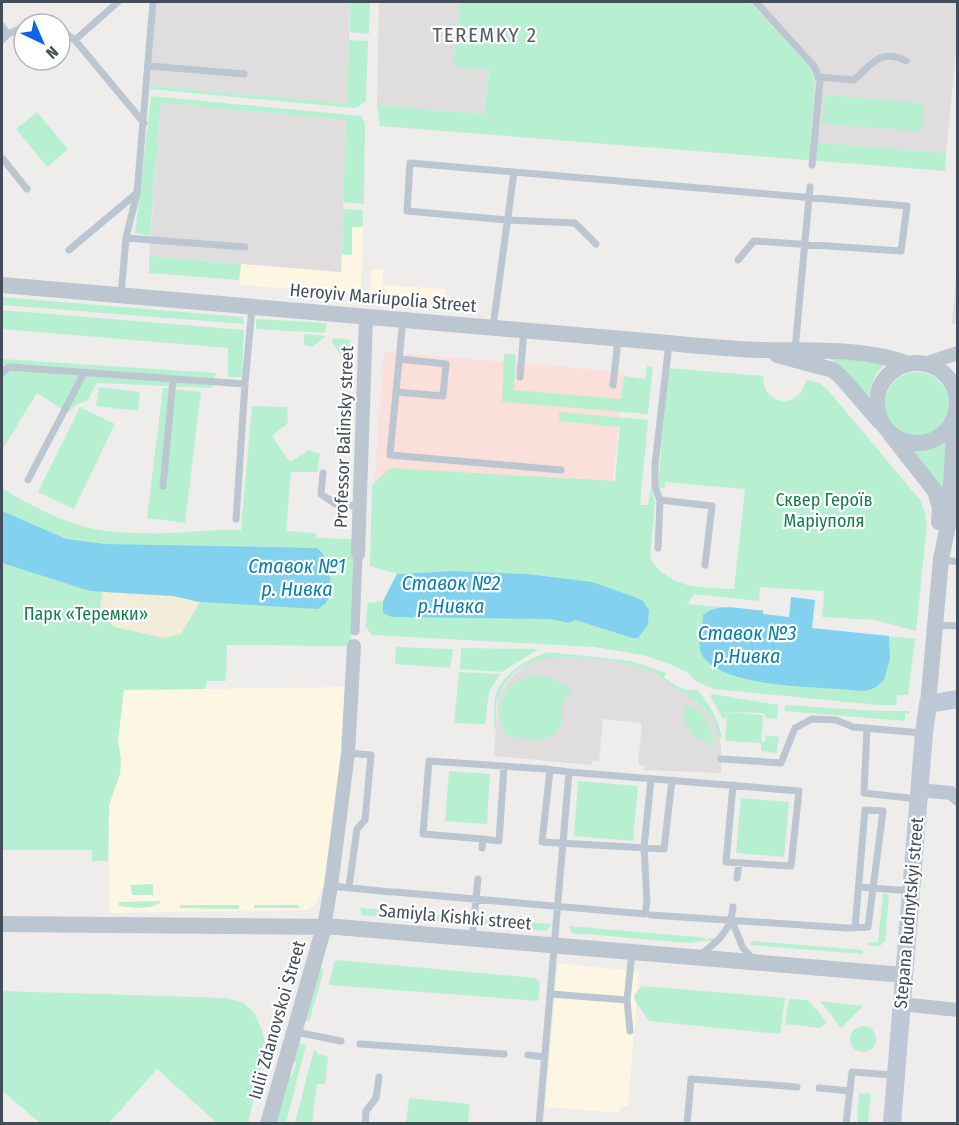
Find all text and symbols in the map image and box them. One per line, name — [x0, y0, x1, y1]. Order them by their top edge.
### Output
north arrow — [12, 12, 72, 72]
district label: TEREMKY 2 — [432, 22, 538, 48]
text: N — [42, 42, 62, 63]
street label: Heroyiv Mariupolia Street — [289, 279, 477, 317]
street label: Professor Balinsky street — [330, 345, 358, 528]
park label: Сквер Героїв Маріуполя — [775, 489, 873, 532]
water label: Ставок №1 р. Нивка — [248, 554, 346, 601]
water label: Ставок №2 р.Нивка — [402, 571, 500, 618]
park label: Парк «Теремки» — [24, 603, 148, 625]
water label: Ставок №3 р.Нивка — [698, 621, 796, 668]
street label: Stepana Rudnytskyi street — [890, 816, 928, 1010]
street label: Samiyla Kishki street — [378, 899, 532, 935]
street label: Iulii Zdanovskoi Street — [244, 938, 310, 1102]

